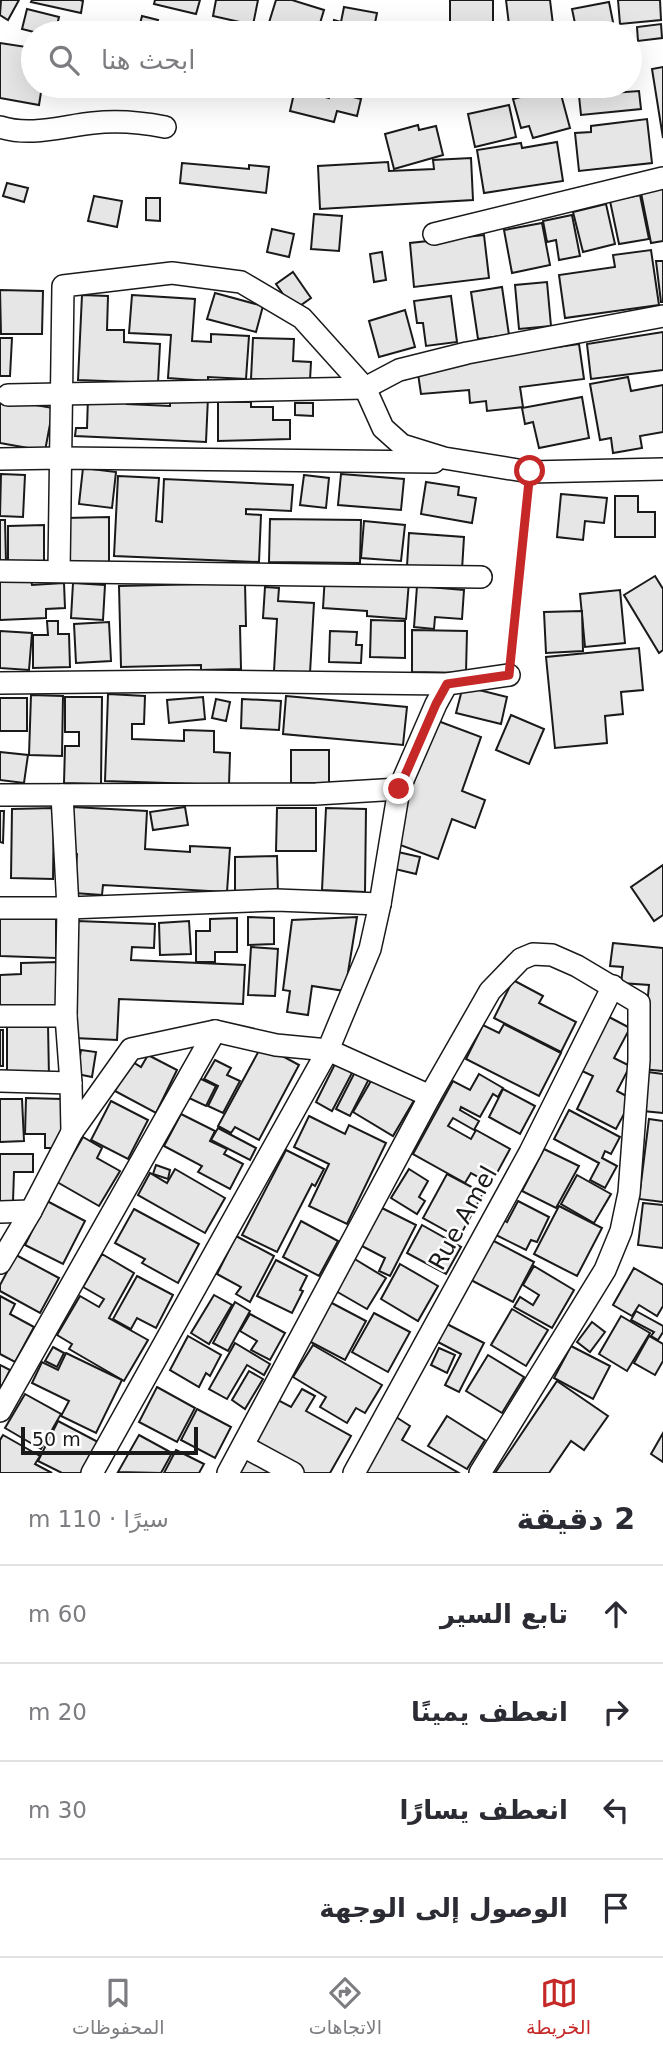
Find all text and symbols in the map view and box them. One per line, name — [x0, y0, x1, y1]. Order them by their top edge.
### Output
search box — [21, 21, 642, 98]
icon: search — [45, 41, 83, 79]
text: ابحث هنا — [101, 45, 196, 75]
route start — [514, 455, 545, 486]
route end — [383, 773, 414, 804]
street label: Rue Amel — [423, 1161, 503, 1275]
scale bar — [21, 1424, 198, 1456]
text: 50 m — [32, 1428, 81, 1450]
text: 2 دقيقة — [517, 1501, 635, 1536]
text: سيرًا · 110 m — [28, 1506, 169, 1532]
icon: ahead — [597, 1595, 635, 1633]
text: تابع السير — [440, 1599, 568, 1629]
text: 60 m — [28, 1601, 87, 1627]
icon: right — [597, 1693, 635, 1731]
text: انعطف يمينًا — [411, 1697, 568, 1727]
text: 20 m — [28, 1699, 87, 1725]
icon: left — [597, 1791, 635, 1829]
text: انعطف يسارًا — [399, 1795, 568, 1825]
text: 30 m — [28, 1797, 87, 1823]
icon: arrive — [597, 1889, 635, 1927]
text: الوصول إلى الوجهة — [319, 1893, 568, 1923]
tab: المحفوظات — [72, 1974, 165, 2038]
tab: الاتجاهات — [309, 1974, 382, 2038]
tab: الخريطة — [526, 1974, 591, 2038]

